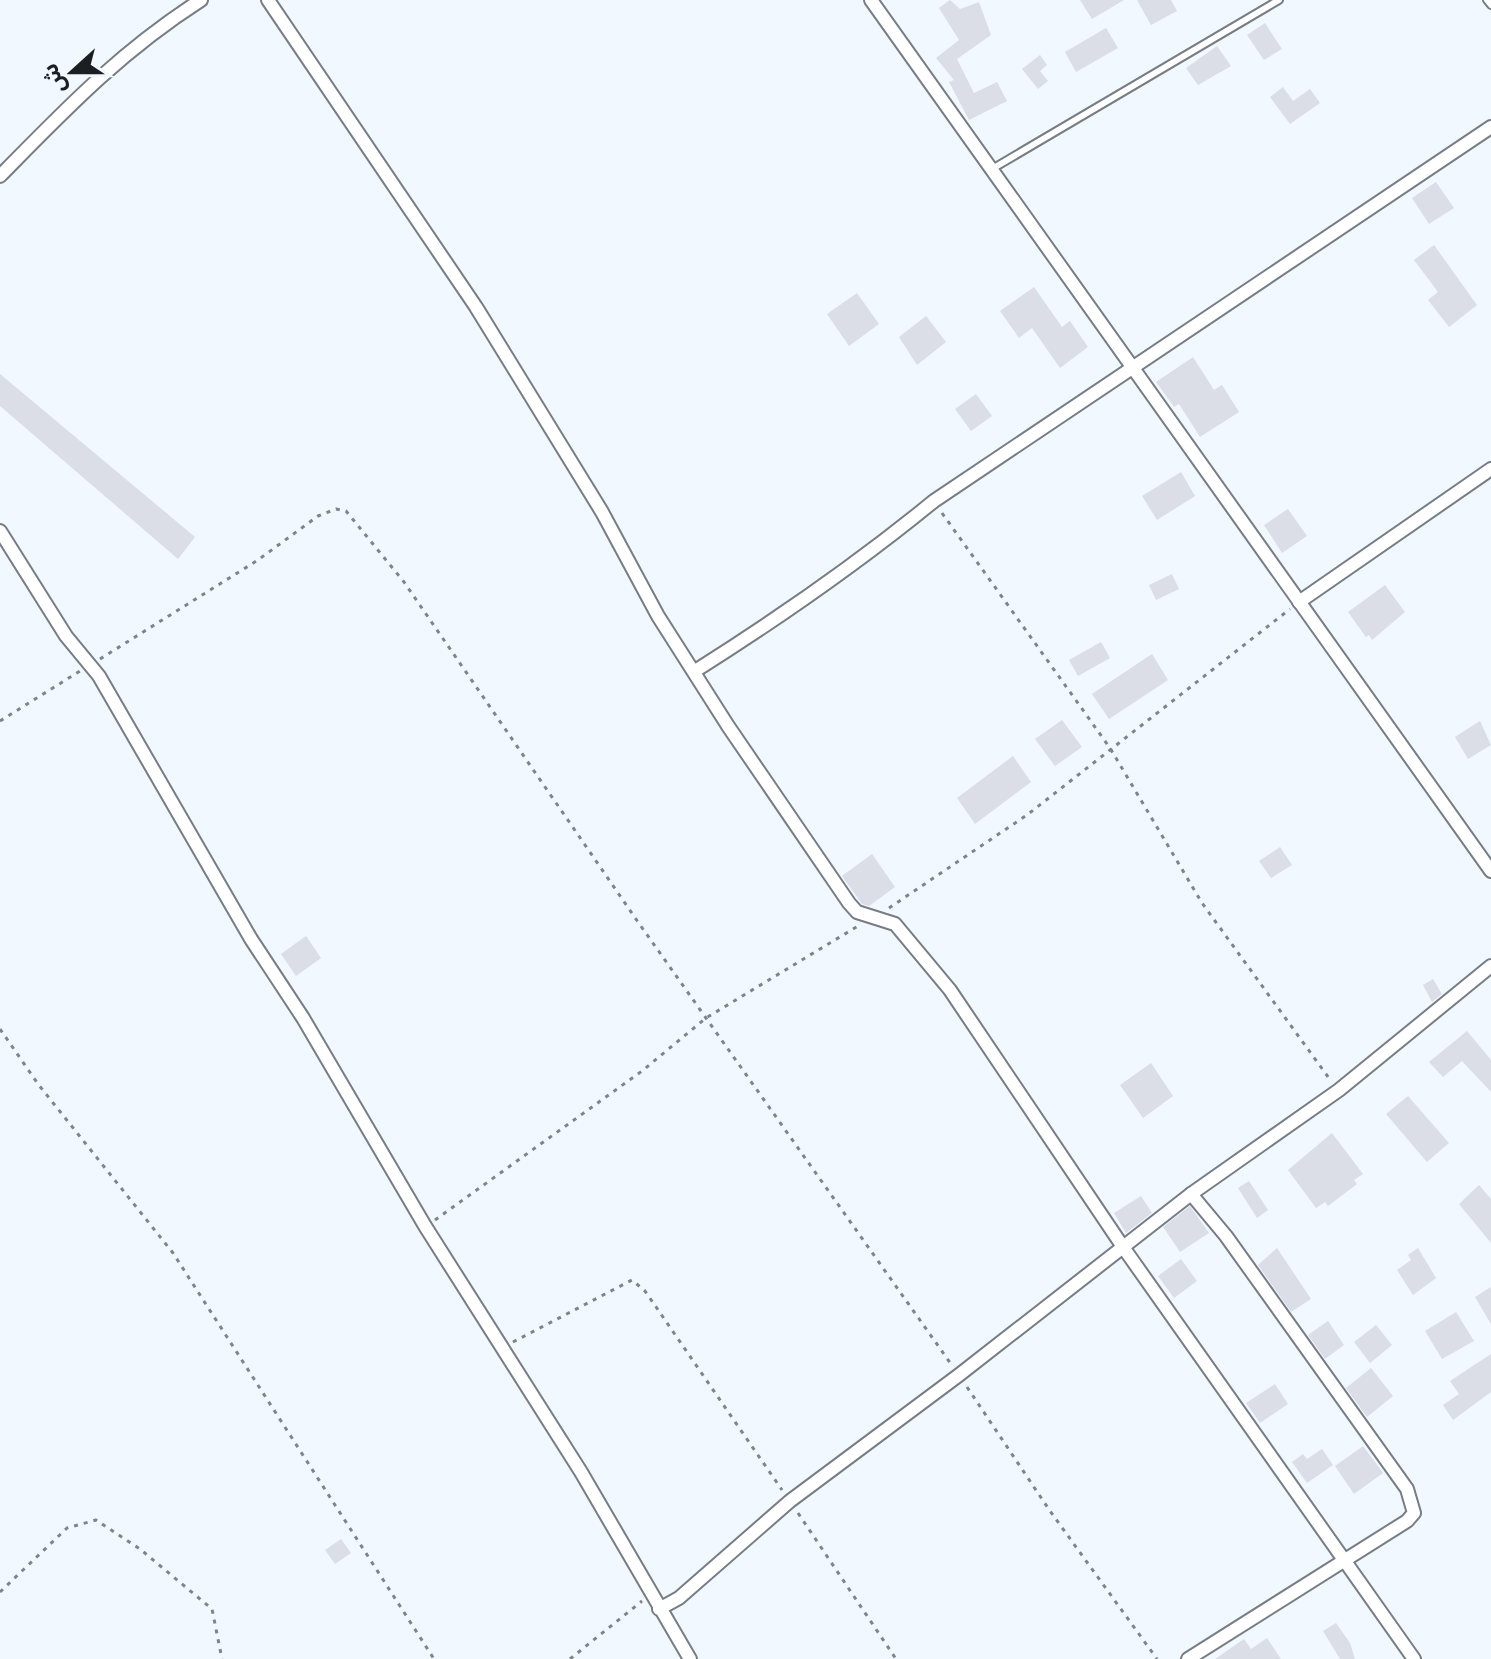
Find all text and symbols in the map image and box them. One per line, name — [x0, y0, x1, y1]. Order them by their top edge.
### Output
north arrow — [32, 32, 112, 112]
text: ش — [36, 60, 72, 98]

